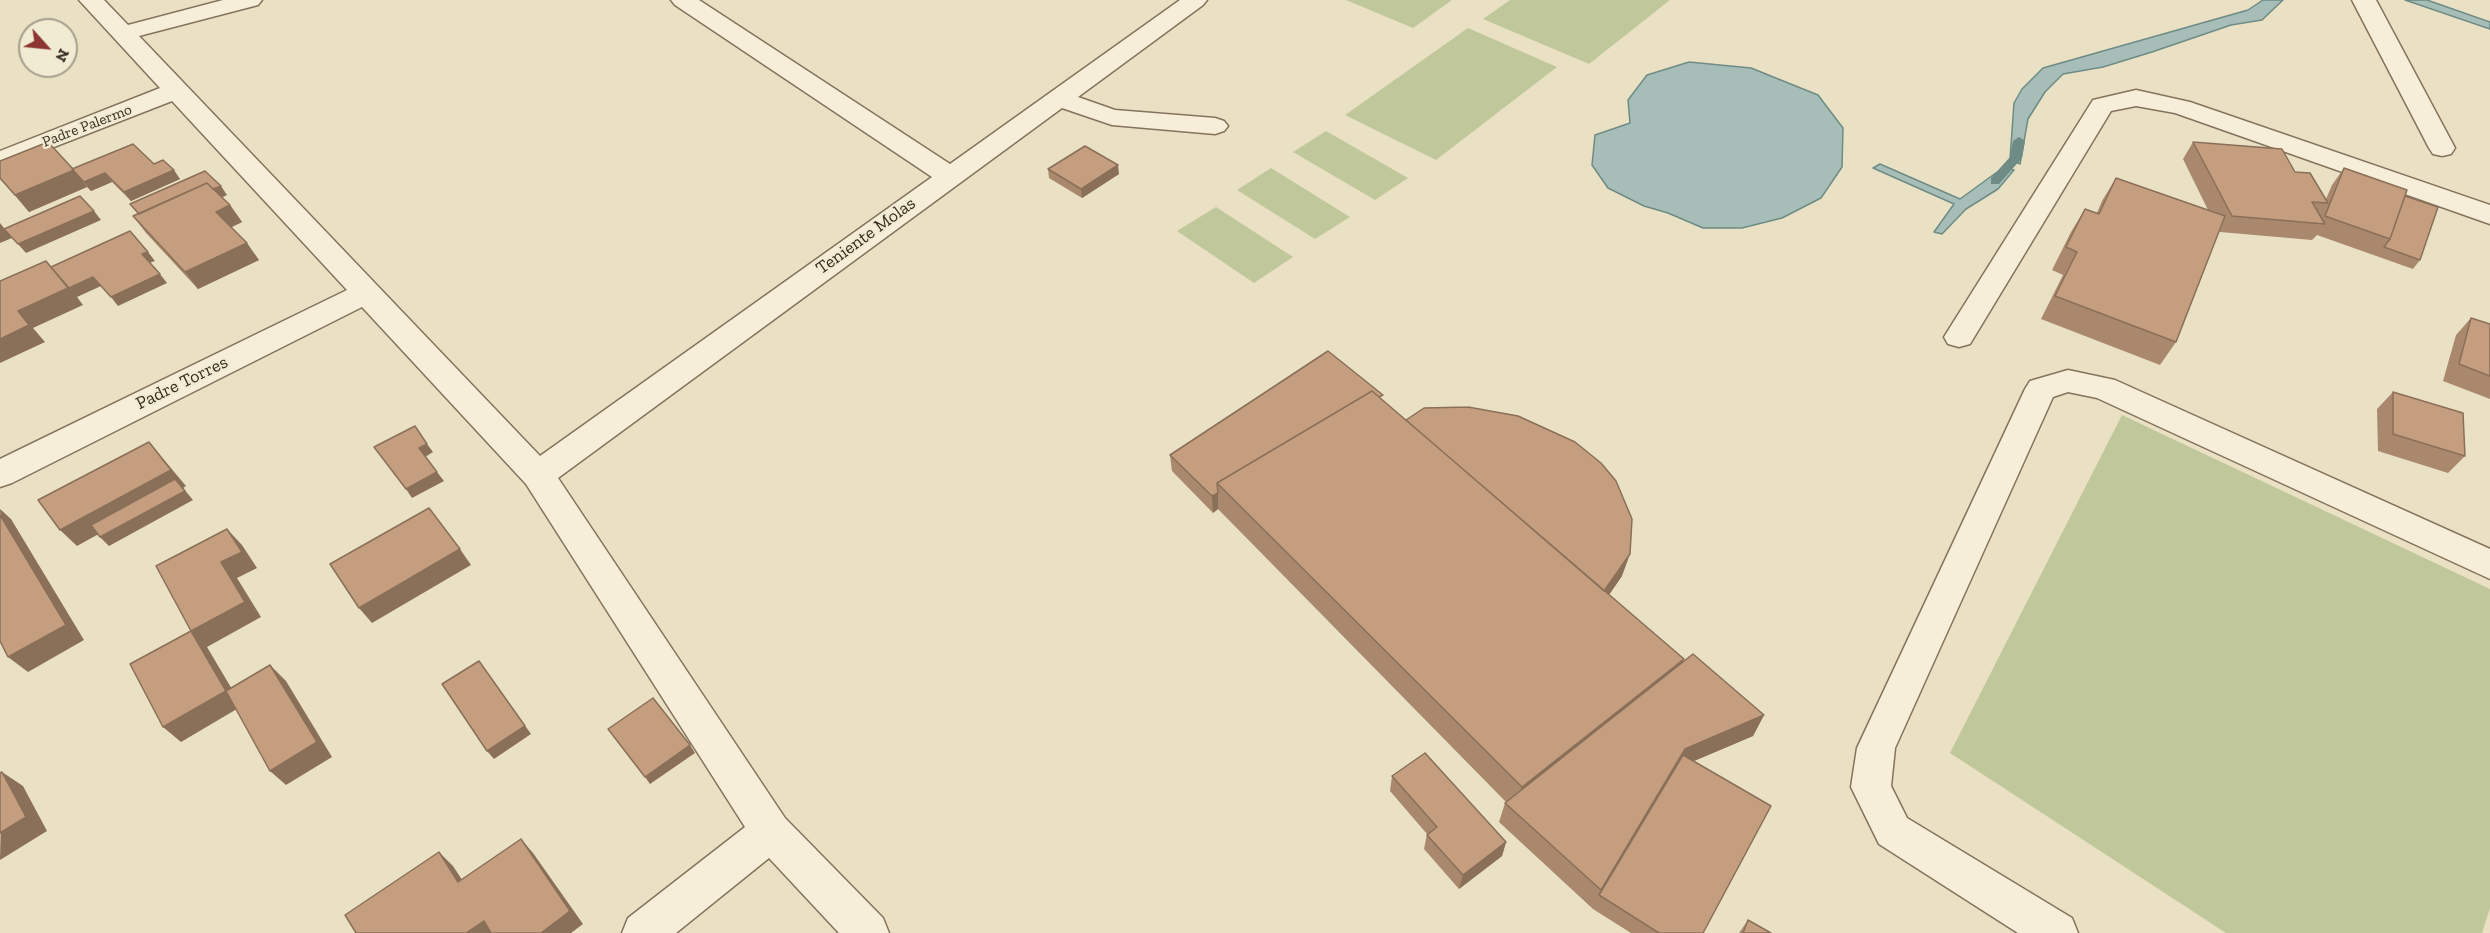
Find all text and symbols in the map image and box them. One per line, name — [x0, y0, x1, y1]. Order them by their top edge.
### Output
north arrow — [18, 18, 78, 78]
text: N — [51, 46, 74, 65]
street label: Padre Palermo — [40, 101, 134, 151]
street label: Teniente Molas — [812, 193, 920, 279]
street label: Padre Torres — [133, 351, 231, 415]

